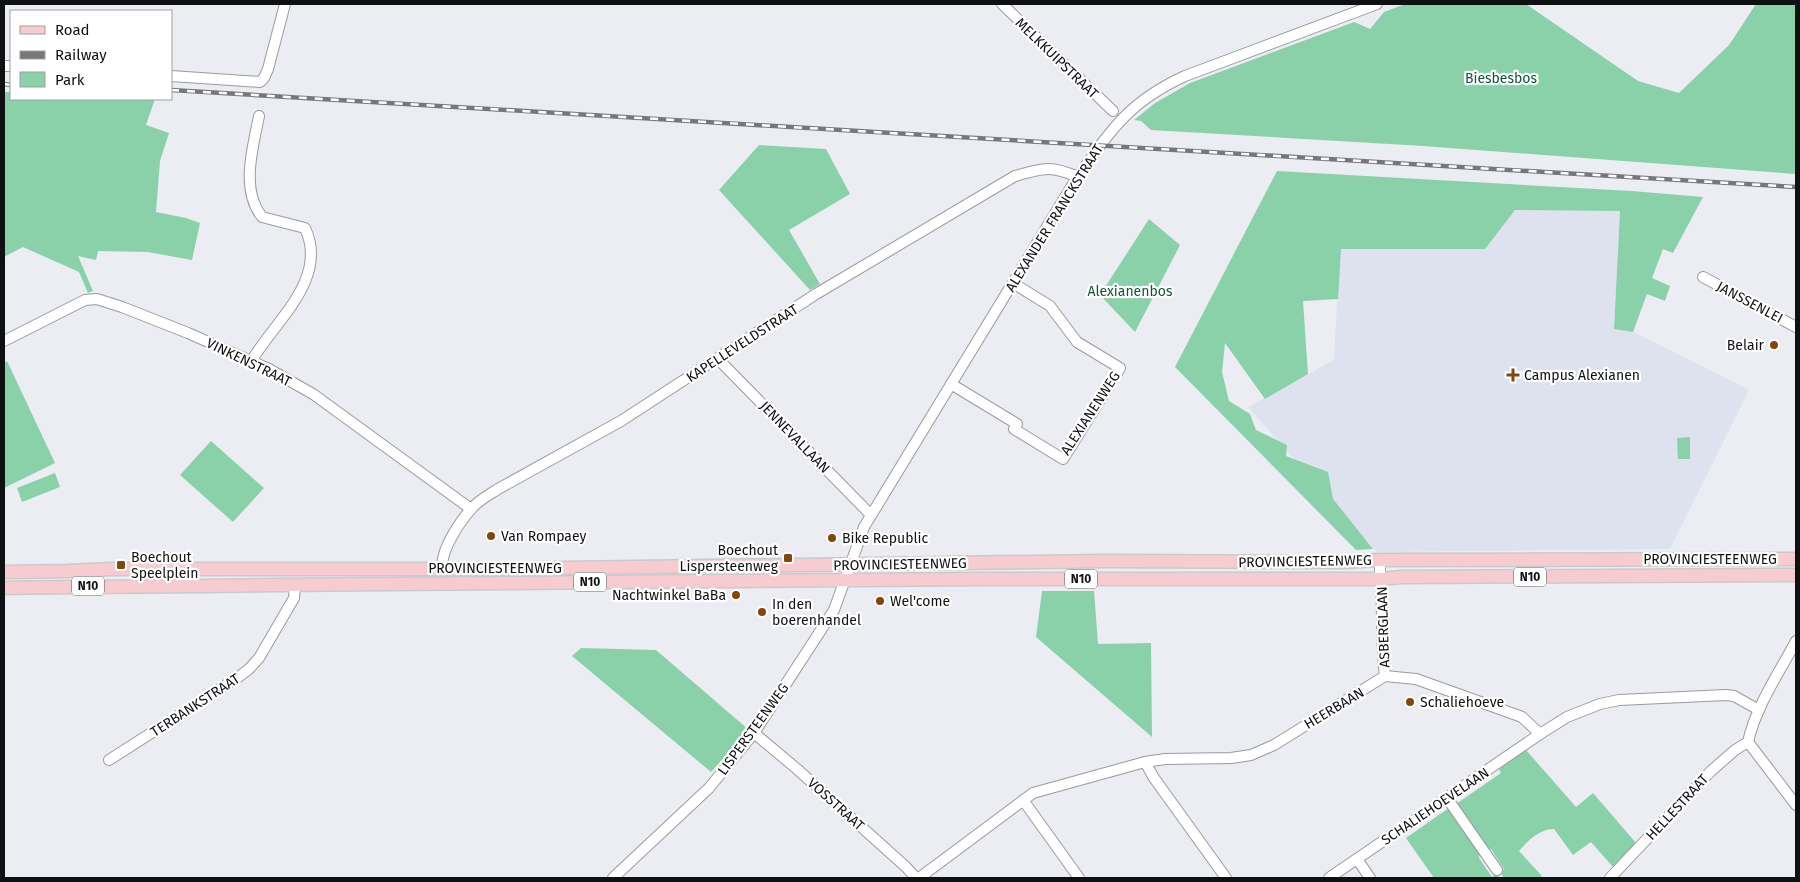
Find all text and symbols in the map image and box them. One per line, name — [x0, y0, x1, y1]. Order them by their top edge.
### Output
legend — [10, 10, 172, 100]
street label: MELKKUIPSTRAAT — [1012, 15, 1102, 103]
text: Road — [55, 21, 90, 39]
text: Railway — [55, 46, 107, 64]
park label: Biesbesbos — [1465, 70, 1538, 87]
text: Park — [55, 71, 85, 89]
street label: ALEXANDER FRANCKSTRAAT — [1002, 141, 1107, 295]
street label: JANSSENLEI — [1714, 278, 1786, 327]
park label: Alexianenbos — [1088, 283, 1173, 300]
street label: KAPELLEVELDSTRAAT — [683, 300, 802, 386]
street label: VINKENSTRAAT — [204, 335, 295, 391]
place label: Belair — [1727, 337, 1765, 354]
marker: Belair — [1768, 339, 1780, 351]
place label: Campus Alexianen — [1524, 367, 1640, 384]
street label: ALEXIANENWEG — [1057, 368, 1124, 458]
marker: Campus Alexianen — [1506, 368, 1520, 382]
street label: JENNEVALLAAN — [756, 398, 833, 477]
place label: Van Rompaey — [501, 528, 587, 545]
marker: Van Rompaey — [485, 530, 497, 542]
place label: Bike Republic — [842, 530, 929, 547]
marker: Bike Republic — [826, 532, 838, 544]
place label: Boechout Lispersteenweg — [680, 542, 779, 575]
place label: Boechout Speelplein — [131, 549, 198, 582]
street label: PROVINCIESTEENWEG — [1643, 551, 1777, 568]
marker: Boechout Lispersteenweg — [782, 552, 794, 564]
street label: PROVINCIESTEENWEG — [1238, 552, 1372, 571]
street label: PROVINCIESTEENWEG — [833, 555, 967, 574]
marker: Boechout Speelplein — [115, 559, 127, 571]
street label: PROVINCIESTEENWEG — [428, 560, 562, 577]
road number: N10 — [1514, 568, 1546, 586]
road number: N10 — [1065, 570, 1097, 588]
road number: N10 — [574, 572, 606, 592]
road number: N10 — [72, 576, 104, 596]
street label: ASBERGLAAN — [1374, 586, 1393, 668]
place label: Nachtwinkel BaBa — [612, 587, 726, 604]
marker: Nachtwinkel BaBa — [730, 589, 742, 601]
place label: Wel'come — [890, 593, 950, 610]
marker: Wel'come — [874, 595, 886, 607]
place label: In den boerenhandel — [772, 596, 861, 629]
marker: In den boerenhandel — [756, 606, 768, 618]
street label: TERBANKSTRAAT — [147, 670, 244, 741]
street label: LISPERSTEENWEG — [714, 680, 792, 779]
street label: HEERBAAN — [1301, 684, 1367, 733]
place label: Schaliehoeve — [1420, 694, 1504, 711]
marker: Schaliehoeve — [1404, 696, 1416, 708]
street label: SCHALIEHOEVELAAN — [1378, 764, 1492, 849]
street label: HELLESTRAAT — [1643, 770, 1713, 844]
street label: VOSSTRAAT — [804, 774, 868, 835]

